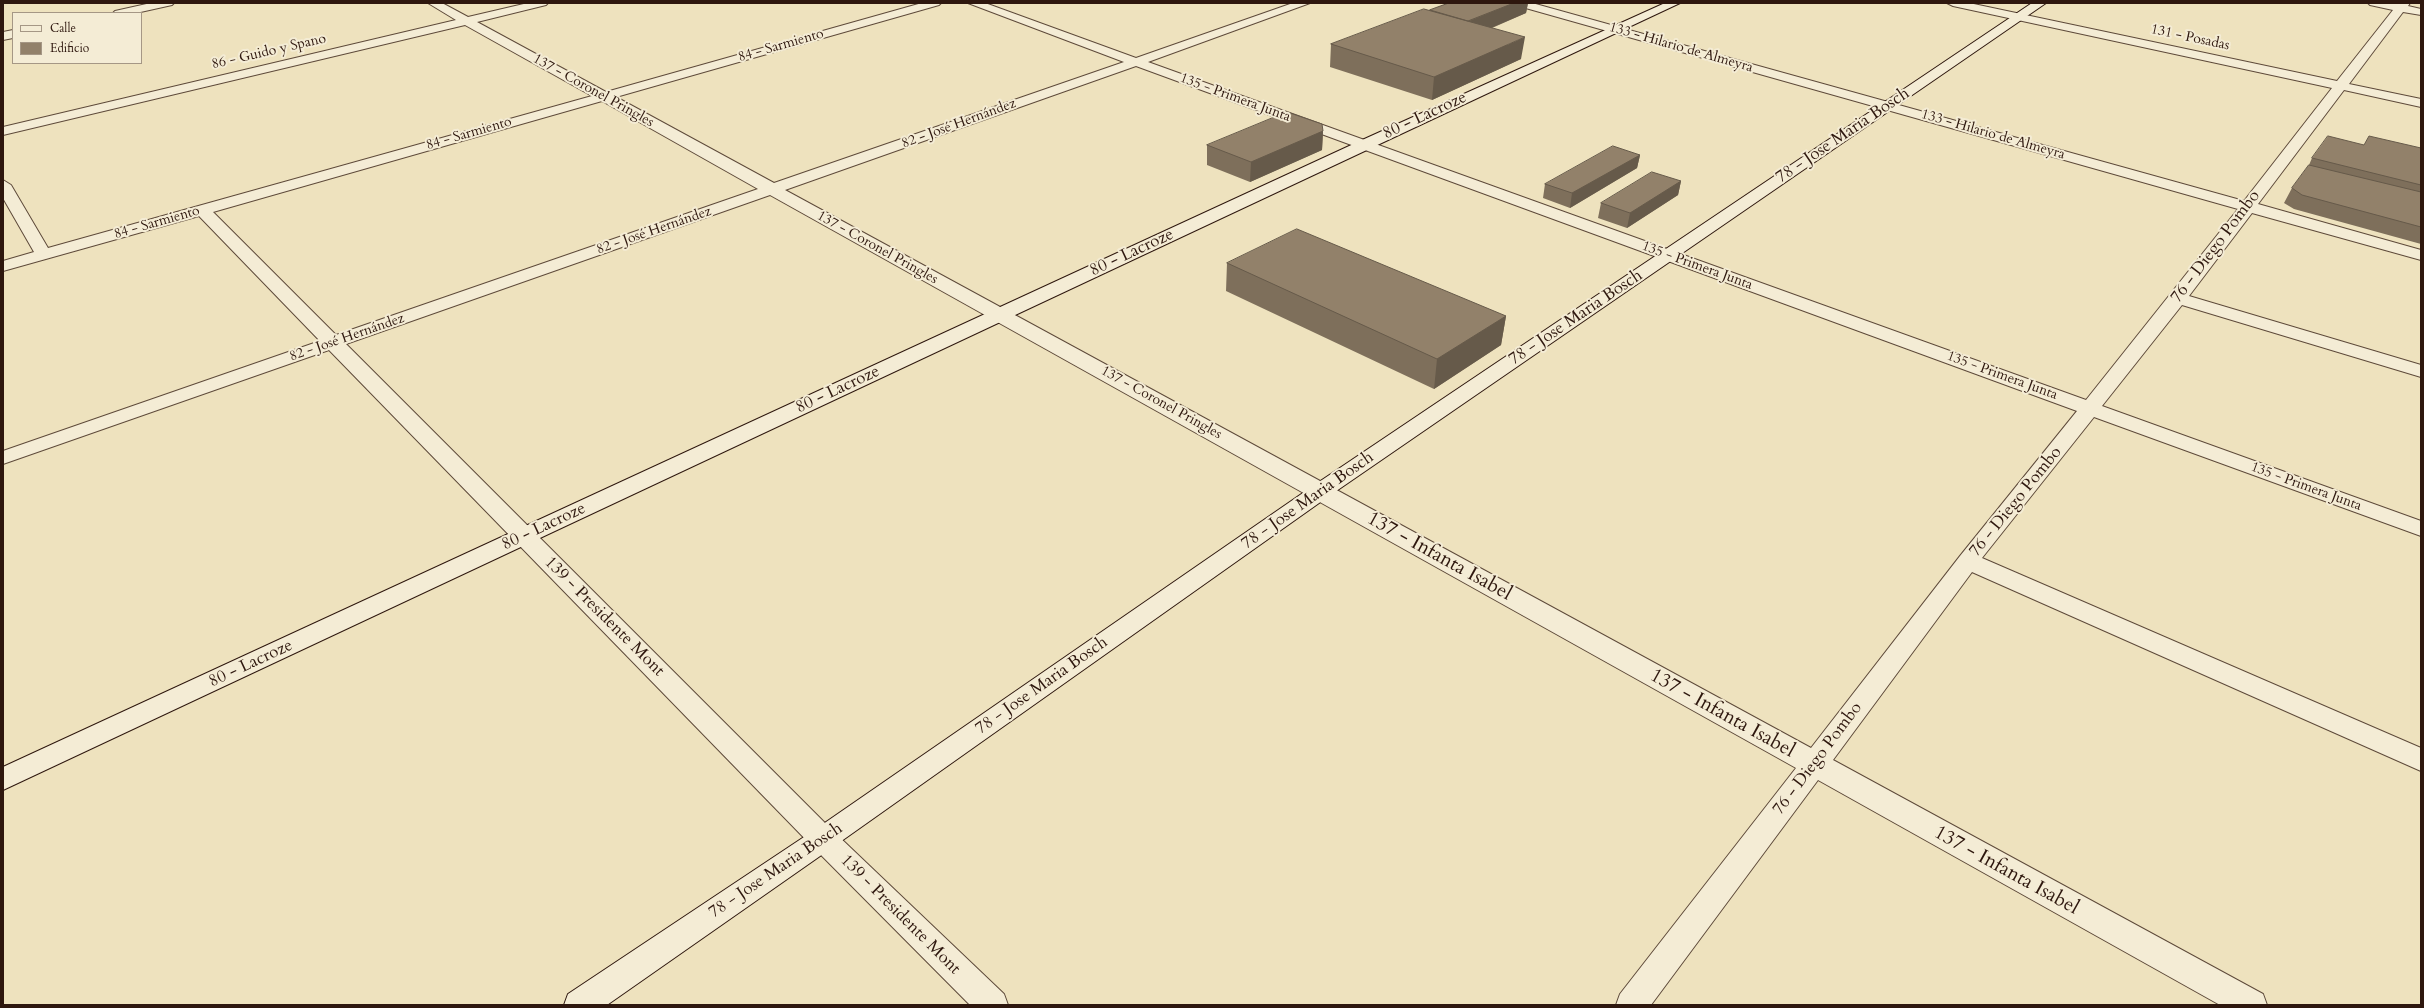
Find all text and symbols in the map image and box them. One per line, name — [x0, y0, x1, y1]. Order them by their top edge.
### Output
legend — [12, 12, 142, 64]
street label: 133 - Hilario de Almeyra — [1607, 19, 1755, 77]
text: Calle — [50, 20, 76, 36]
street label: 131 - Posadas — [2149, 21, 2231, 55]
street label: 84 - Sarmiento — [736, 26, 826, 66]
street label: 86 - Guido y Spano — [210, 31, 328, 73]
text: Edificio — [50, 40, 89, 56]
street label: 137 - Coronel Pringles — [530, 51, 656, 131]
street label: 135 - Primera Junta — [1177, 70, 1293, 126]
street label: 78 - Jose Maria Bosch — [1772, 84, 1914, 188]
street label: 80 - Lacroze — [1380, 88, 1470, 144]
street label: 82 - José Hernández — [900, 96, 1018, 152]
street label: 133 - Hilario de Almeyra — [1919, 106, 2067, 164]
street label: 84 - Sarmiento — [424, 114, 514, 154]
street label: 76 - Diego Pombo — [2167, 187, 2265, 307]
street label: 84 - Sarmiento — [112, 203, 202, 243]
street label: 82 - José Hernández — [594, 203, 714, 259]
street label: 137 - Coronel Pringles — [814, 208, 940, 288]
street label: 80 - Lacroze — [1087, 225, 1177, 281]
street label: 135 - Primera Junta — [1639, 238, 1755, 294]
street label: 78 - Jose Maria Bosch — [1505, 266, 1647, 370]
street label: 82 - José Hernández — [287, 310, 407, 366]
street label: 135 - Primera Junta — [1944, 348, 2060, 404]
street label: 80 - Lacroze — [793, 362, 883, 418]
street label: 137 - Coronel Pringles — [1098, 363, 1224, 443]
street label: 76 - Diego Pombo — [1965, 443, 2067, 561]
street label: 78 - Jose Maria Bosch — [1238, 448, 1378, 554]
street label: 135 - Primera Junta — [2248, 459, 2364, 515]
street label: 80 - Lacroze — [499, 499, 589, 555]
street label: 137 - Infanta Isabel — [1362, 507, 1516, 607]
street label: 139 - Presidente Mont — [540, 553, 668, 681]
street label: 78 - Jose Maria Bosch — [972, 633, 1112, 739]
street label: 80 - Lacroze — [206, 636, 296, 692]
street label: 137 - Infanta Isabel — [1645, 664, 1799, 764]
street label: 76 - Diego Pombo — [1769, 699, 1867, 819]
street label: 78 - Jose Maria Bosch — [705, 819, 847, 923]
street label: 137 - Infanta Isabel — [1929, 821, 2083, 921]
street label: 139 - Presidente Mont — [836, 851, 964, 979]

